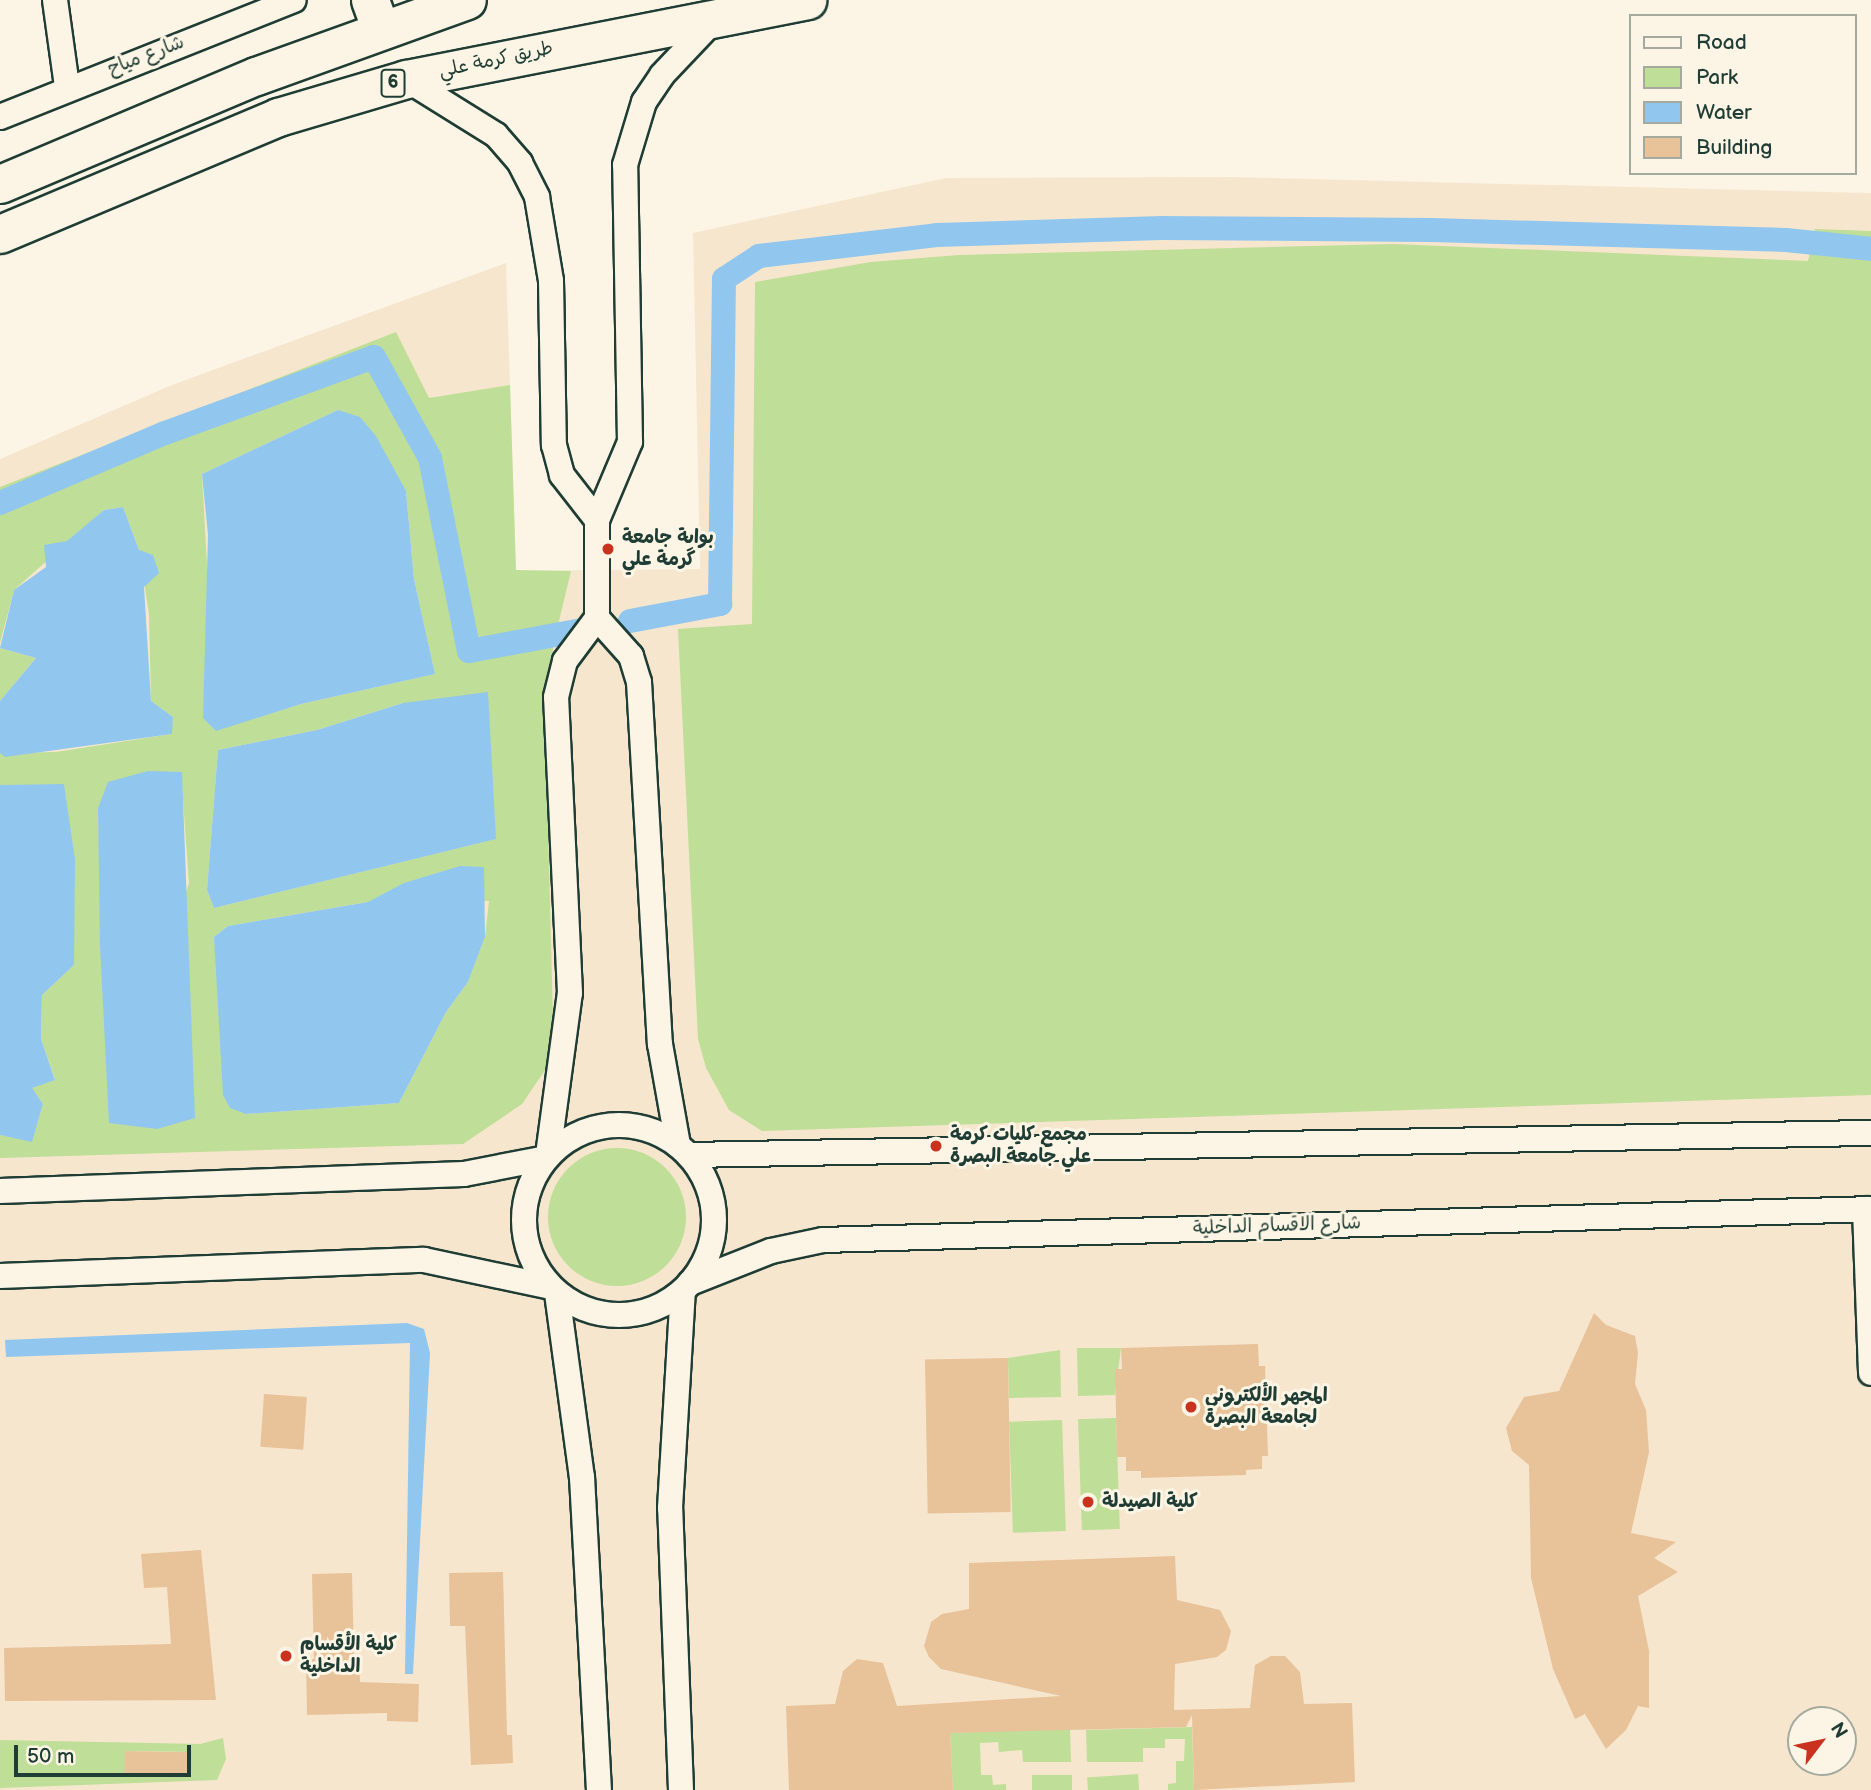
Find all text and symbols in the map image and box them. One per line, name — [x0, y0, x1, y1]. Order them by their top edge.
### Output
legend — [1630, 14, 1857, 175]
text: Road — [1696, 30, 1747, 55]
street label: شارع مياح — [105, 31, 187, 81]
street label: طريق كرمة علي — [437, 37, 555, 83]
text: Park — [1696, 65, 1738, 90]
road number: 6 — [379, 68, 407, 98]
text: Water — [1696, 100, 1752, 125]
text: Building — [1696, 135, 1772, 160]
place label: بوابة جامعة گرمة علي — [622, 527, 714, 571]
marker: بوابة جامعة گرمة علي — [600, 541, 616, 557]
place label: مجمع كليات كرمة علي جامعة البصرة — [950, 1124, 1091, 1168]
marker: مجمع كليات كرمة علي جامعة البصرة — [928, 1138, 944, 1154]
street label: شارع الاقسام الداخلية — [1193, 1212, 1361, 1240]
place label: المجهر الألكتروني لجامعة البصرة — [1205, 1385, 1328, 1429]
marker: المجهر الألكتروني لجامعة البصرة — [1183, 1399, 1199, 1415]
place label: كلية الصيدلة — [1102, 1491, 1198, 1513]
marker: كلية الصيدلة — [1080, 1494, 1096, 1510]
place label: كلية الأقسام الداخلية — [300, 1634, 397, 1678]
marker: كلية الأقسام الداخلية — [278, 1648, 294, 1664]
north arrow — [1787, 1706, 1857, 1776]
text: N — [1825, 1719, 1852, 1743]
scale bar — [18, 1730, 194, 1774]
text: 50 m — [27, 1744, 74, 1769]

